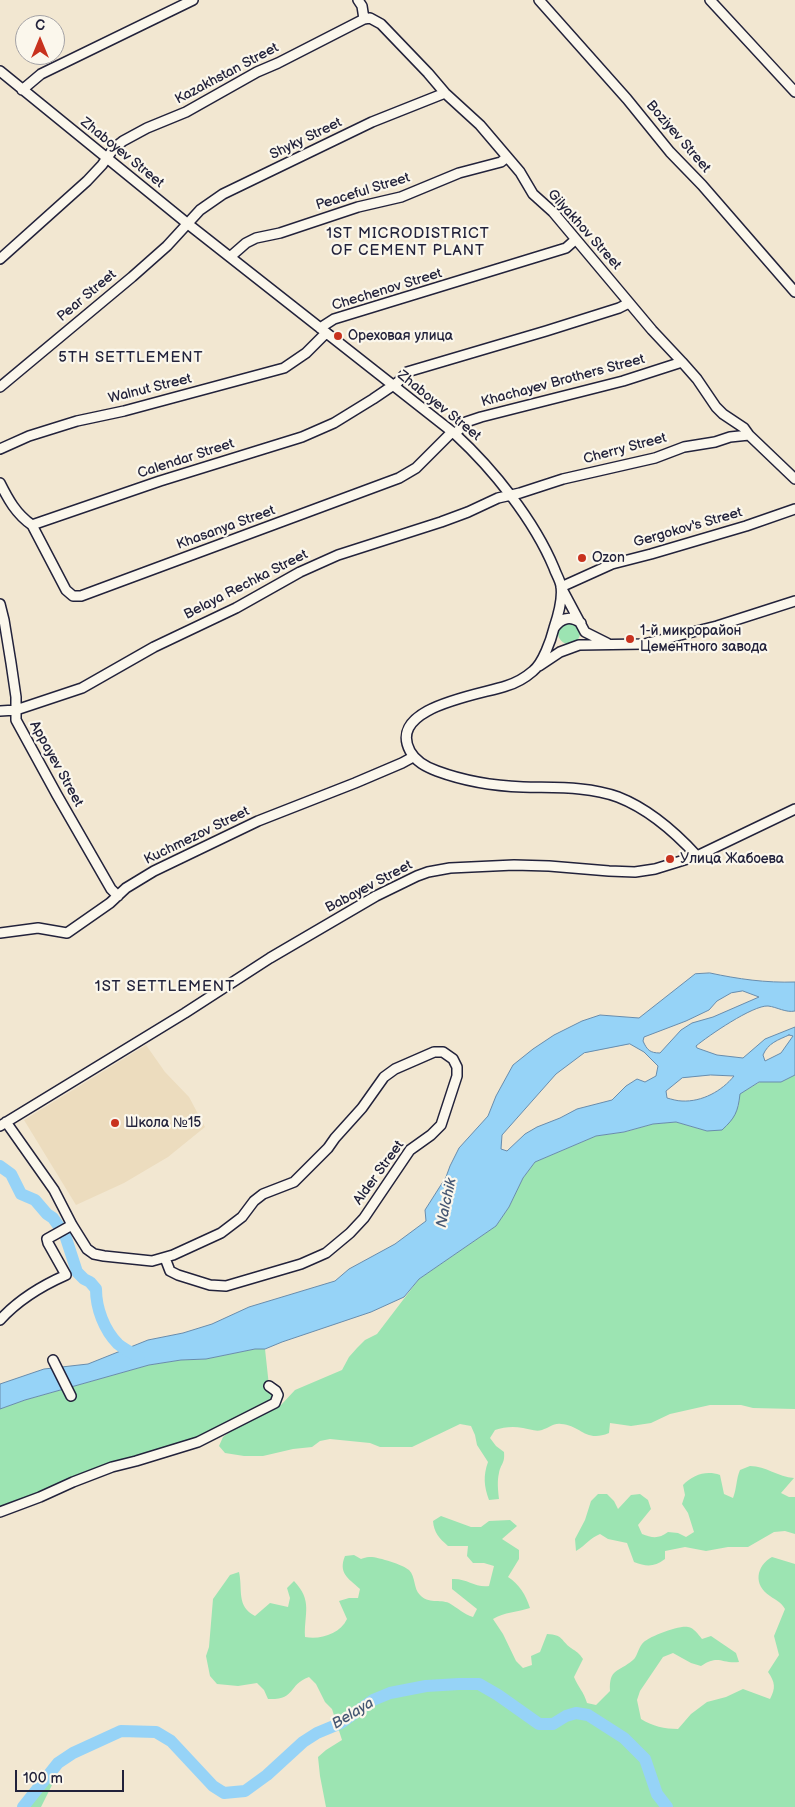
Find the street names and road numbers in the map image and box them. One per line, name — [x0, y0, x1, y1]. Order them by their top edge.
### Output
street label: Kazakhstan Street — [172, 40, 282, 108]
street label: Boziyev Street — [642, 98, 714, 176]
street label: Zhaboyev Street — [77, 114, 167, 192]
street label: Shyky Street — [267, 114, 345, 164]
street label: Peaceful Street — [314, 170, 412, 214]
street label: Gilyakhov Street — [544, 186, 624, 274]
street label: Chechenov Street — [330, 265, 444, 315]
street label: Pear Street — [54, 267, 120, 325]
street label: Khachayev Brothers Street — [479, 351, 647, 411]
street label: Zhaboyev Street — [394, 367, 484, 445]
street label: Walnut Street — [107, 371, 193, 407]
street label: Cherry Street — [582, 430, 668, 468]
street label: Calendar Street — [136, 436, 236, 482]
street label: Khasanya Street — [174, 502, 278, 554]
street label: Gergokov's Street — [632, 504, 744, 552]
street label: Belaya Rechka Street — [181, 546, 311, 624]
street label: Appayev Street — [26, 718, 86, 810]
street label: Kuchmezov Street — [142, 803, 252, 869]
street label: Babayev Street — [323, 857, 415, 917]
street label: Alder Street — [350, 1138, 408, 1208]

